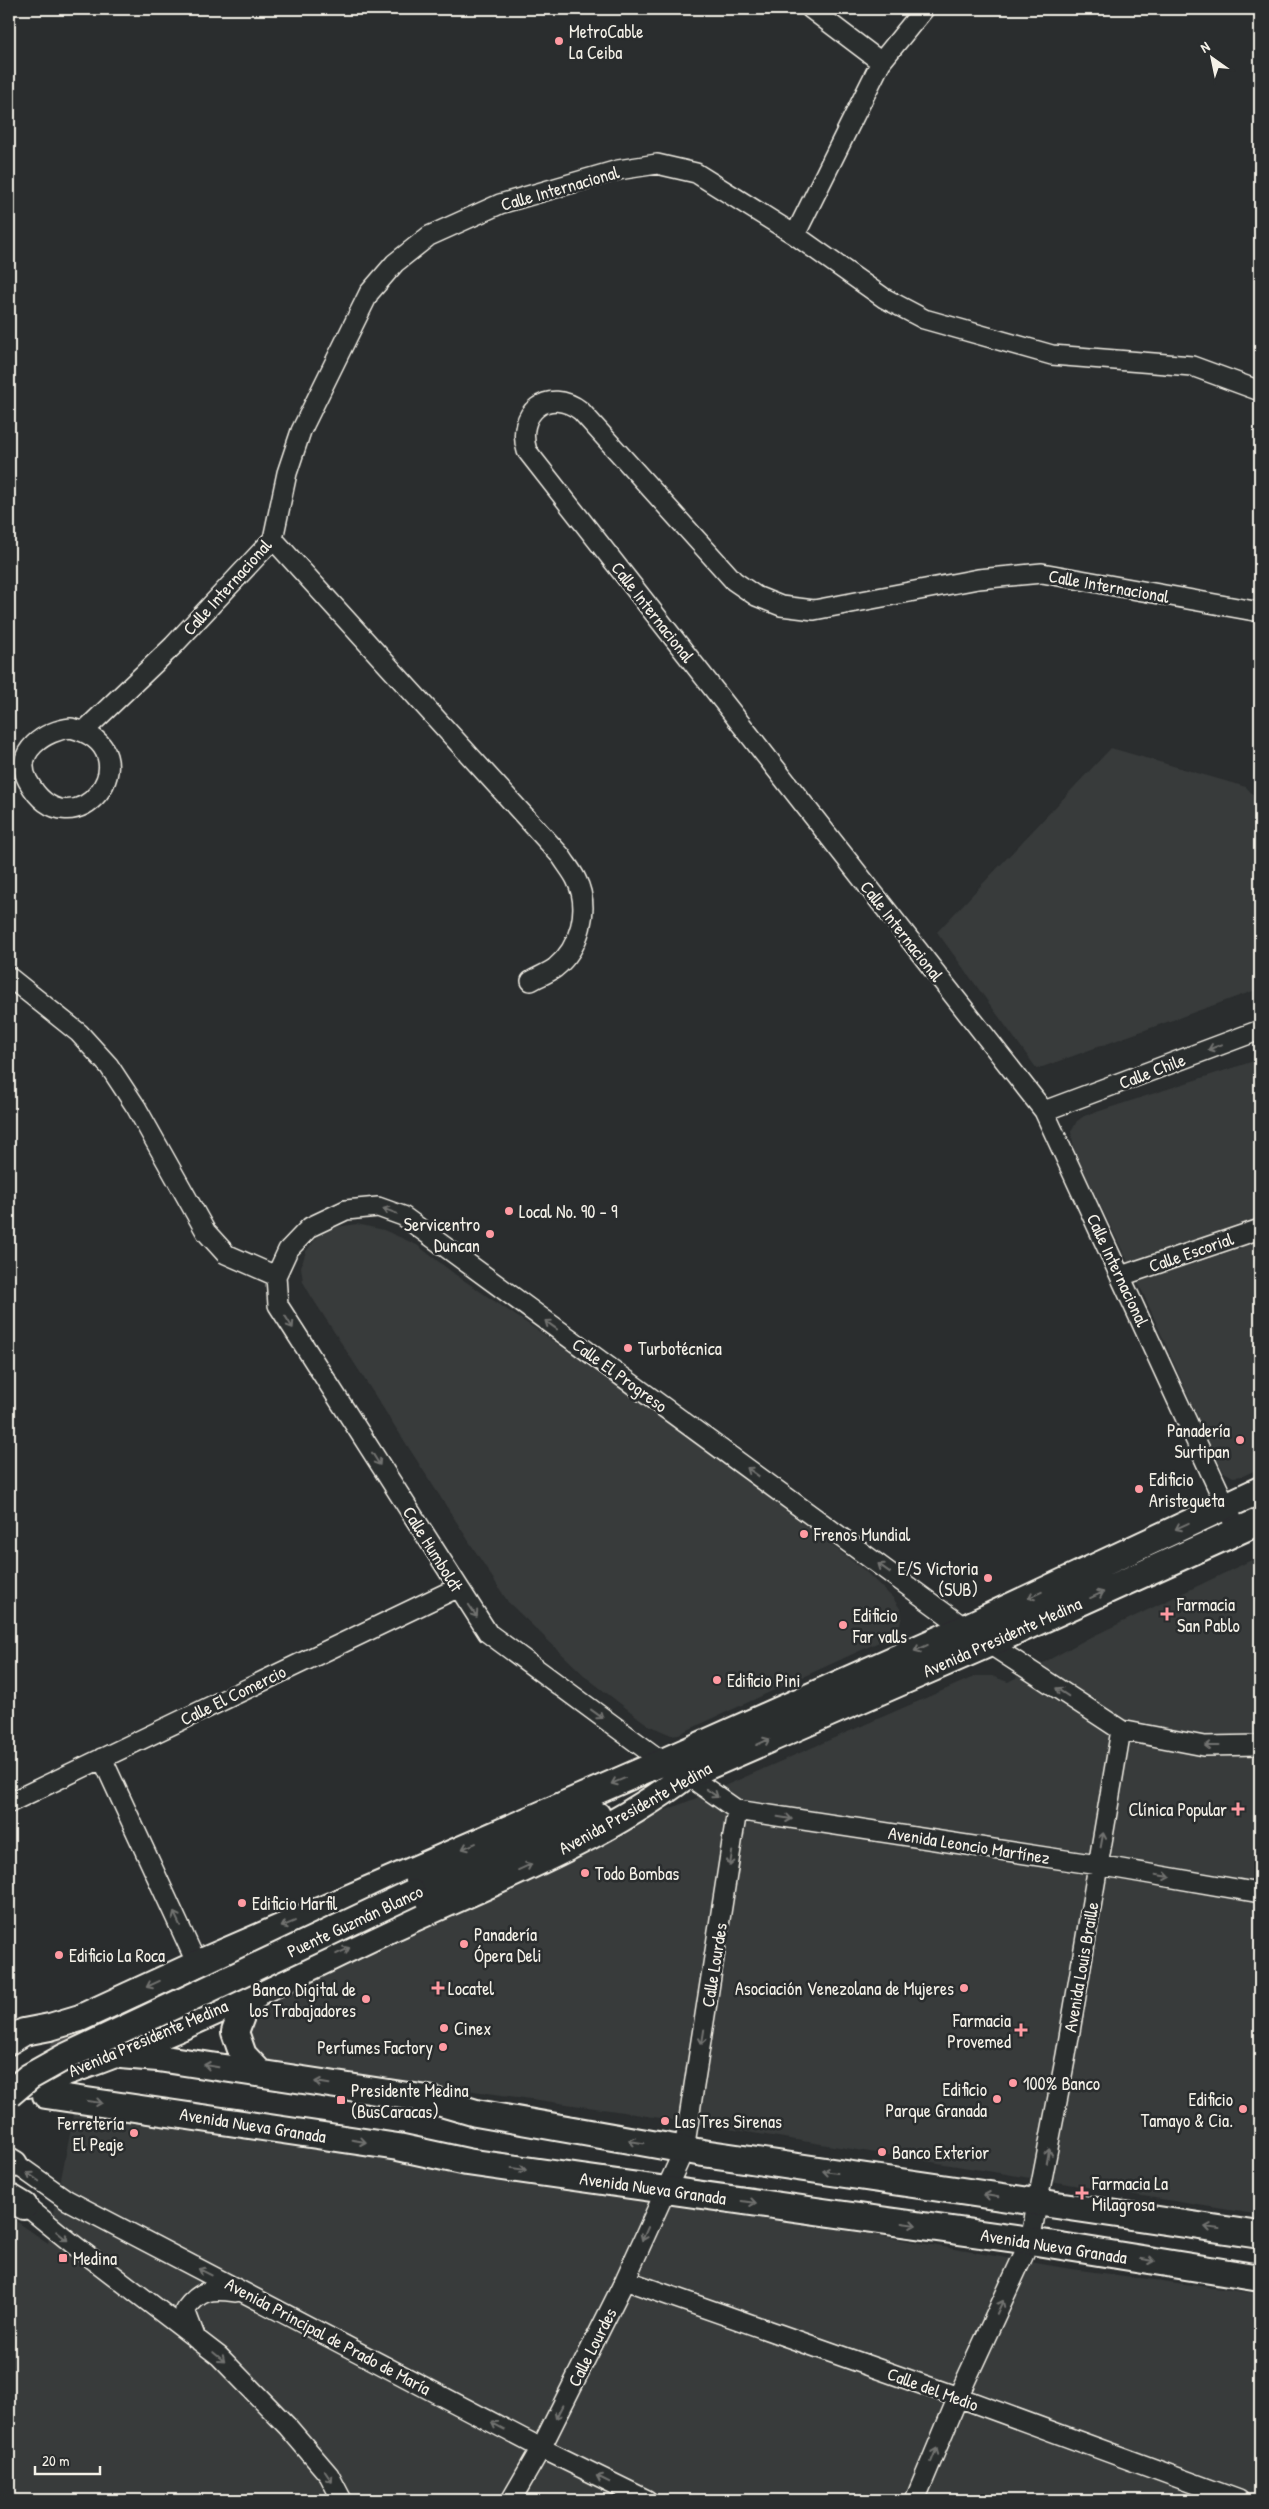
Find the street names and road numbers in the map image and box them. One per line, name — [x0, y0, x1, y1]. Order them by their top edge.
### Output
street label: Calle Internacional — [498, 159, 622, 217]
street label: Calle Internacional — [177, 533, 277, 641]
street label: Calle Internacional — [606, 556, 701, 668]
street label: Calle Internacional — [1047, 563, 1171, 609]
street label: Calle Internacional — [855, 875, 950, 987]
street label: Calle Chile — [1115, 1047, 1189, 1095]
street label: Calle Internacional — [1081, 1209, 1155, 1331]
street label: Calle Escorial — [1145, 1226, 1237, 1278]
street label: Calle El Progreso — [567, 1332, 673, 1418]
street label: Calle Humboldt — [397, 1501, 470, 1597]
street label: Avenida Presidente Medina — [919, 1591, 1085, 1683]
street label: Calle El Comercio — [176, 1659, 290, 1731]
street label: Avenida Presidente Medina — [554, 1756, 716, 1860]
street label: Avenida Leoncio Martínez — [886, 1820, 1052, 1870]
street label: Puente Guzmán Blanco — [283, 1879, 427, 1963]
street label: Avenida Louis Braille — [1057, 1900, 1105, 2034]
street label: Calle Lourdes — [695, 1921, 733, 2009]
street label: Avenida Presidente Medina — [64, 1993, 232, 2083]
street label: Avenida Nueva Granada — [178, 2101, 328, 2149]
street label: Avenida Nueva Granada — [578, 2165, 728, 2211]
street label: Avenida Nueva Granada — [979, 2222, 1129, 2270]
street label: Avenida Principal de Prado de María — [221, 2271, 435, 2401]
street label: Calle Lourdes — [562, 2303, 623, 2391]
street label: Calle del Medio — [884, 2361, 982, 2417]

